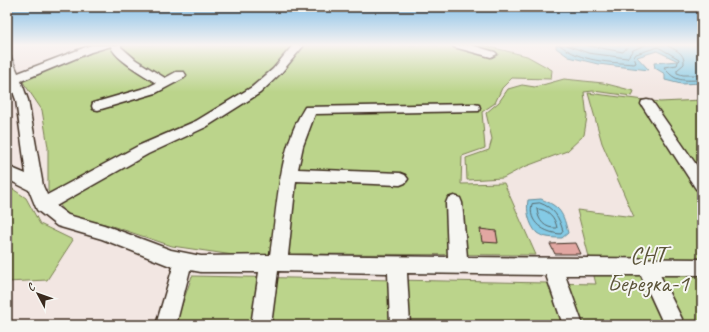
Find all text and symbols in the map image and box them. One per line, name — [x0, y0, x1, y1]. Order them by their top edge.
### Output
park label: СНТ Березка-1 — [607, 240, 690, 298]
north arrow — [18, 274, 58, 314]
text: С — [23, 280, 39, 294]

